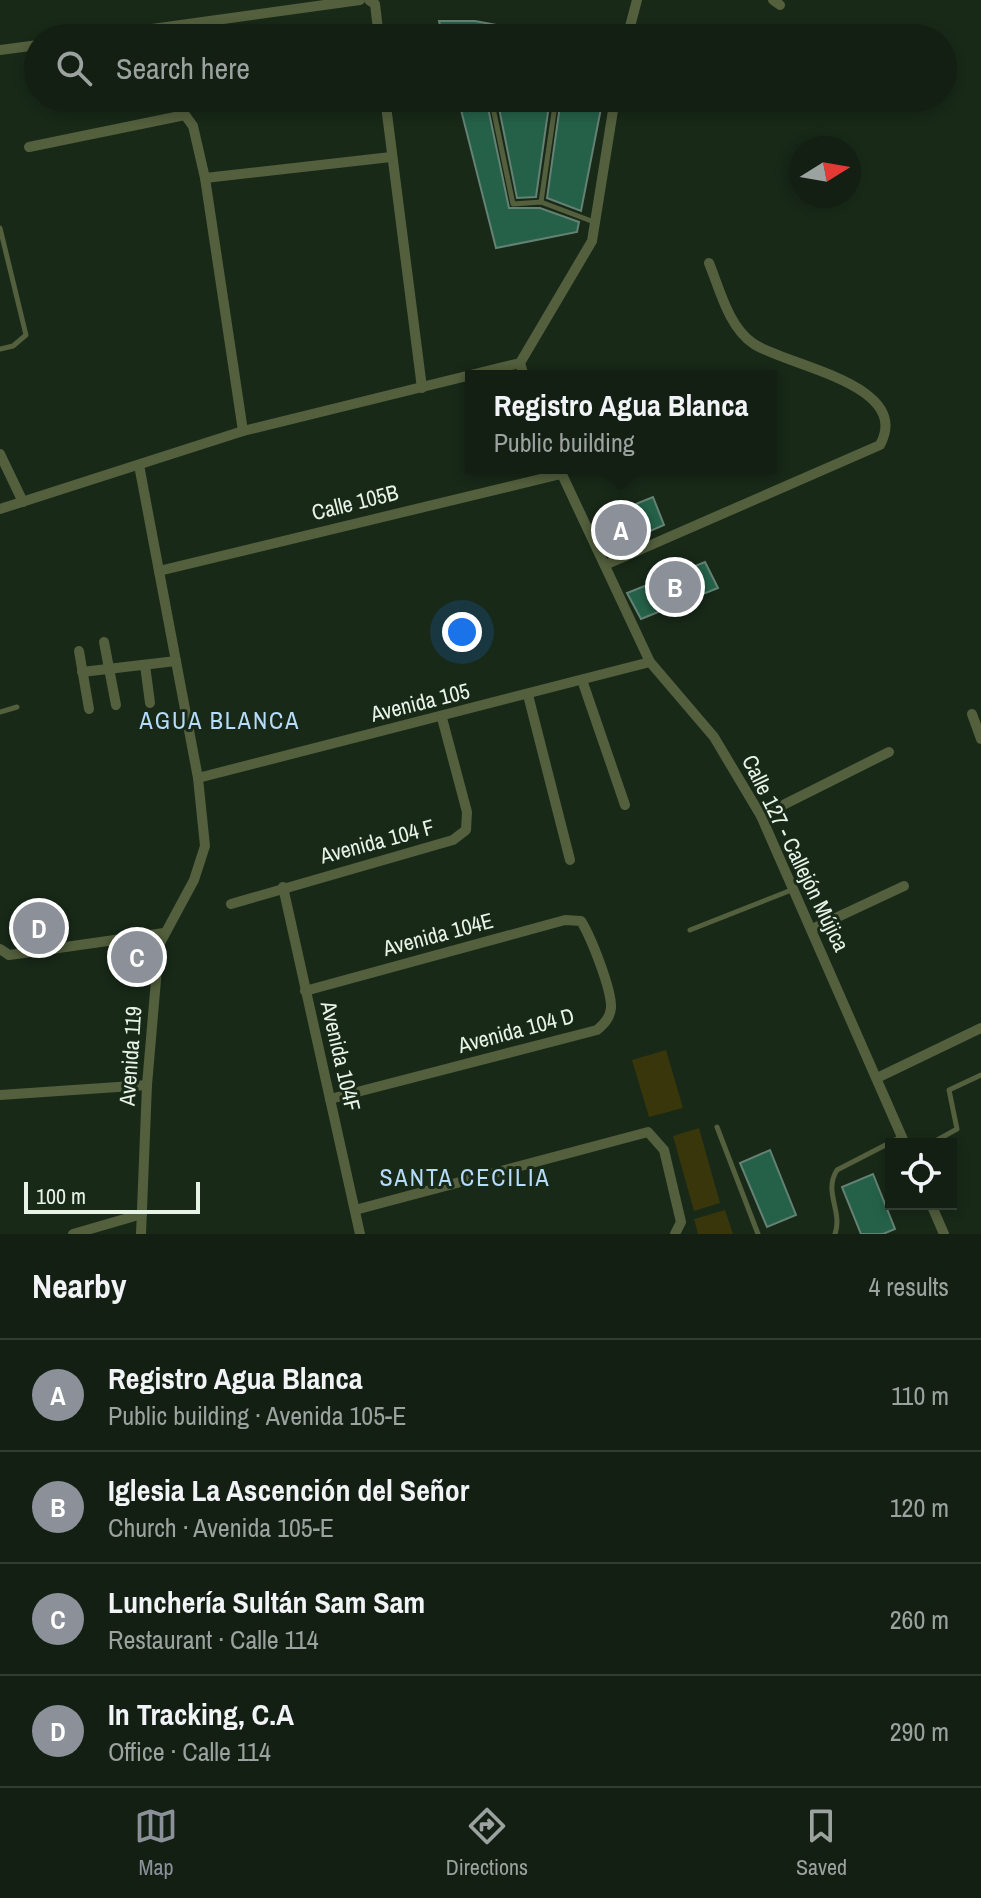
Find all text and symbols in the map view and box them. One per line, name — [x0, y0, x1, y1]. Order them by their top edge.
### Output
search box — [24, 24, 957, 112]
icon: search — [52, 46, 96, 90]
text: Search here — [116, 48, 250, 88]
north arrow — [789, 136, 861, 208]
popup — [465, 370, 777, 474]
text: Registro Agua Blanca — [494, 385, 748, 425]
text: Public building — [494, 425, 635, 460]
street label: Calle 105B — [309, 477, 401, 527]
pin: A — [595, 500, 647, 560]
pin: B — [649, 557, 701, 617]
your location — [442, 612, 482, 652]
street label: Avenida 105 — [366, 675, 473, 729]
district label: AGUA BLANCA — [139, 704, 300, 736]
street label: Calle 127 - Callejón Mújica — [735, 750, 857, 956]
street label: Avenida 104 F — [316, 811, 437, 871]
pin: D — [13, 898, 65, 958]
street label: Avenida 104E — [379, 905, 496, 963]
pin: C — [111, 927, 163, 987]
street label: Avenida 104F — [314, 997, 368, 1114]
street label: Avenida 104 D — [454, 1000, 577, 1060]
street label: Avenida 119 — [111, 1005, 148, 1108]
map controls — [885, 1138, 957, 1210]
button: locate — [885, 1138, 957, 1210]
district label: SANTA CECILIA — [379, 1161, 551, 1193]
scale bar — [24, 1178, 200, 1214]
text: 100 m — [36, 1181, 86, 1211]
text: Nearby — [32, 1263, 127, 1309]
text: 4 results — [868, 1269, 949, 1304]
text: Registro Agua Blanca — [108, 1358, 363, 1398]
text: A — [50, 1378, 66, 1413]
text: 110 m — [891, 1378, 949, 1413]
text: Public building · Avenida 105-E — [108, 1398, 406, 1433]
text: Iglesia La Ascención del Señor — [108, 1470, 469, 1510]
text: B — [50, 1490, 66, 1525]
text: 120 m — [890, 1490, 949, 1525]
text: Church · Avenida 105-E — [108, 1510, 334, 1545]
text: Lunchería Sultán Sam Sam — [108, 1582, 425, 1622]
text: C — [50, 1602, 66, 1637]
text: 260 m — [890, 1602, 949, 1637]
text: Restaurant · Calle 114 — [108, 1622, 319, 1657]
text: In Tracking, C.A — [108, 1694, 294, 1734]
text: D — [50, 1714, 66, 1749]
text: 290 m — [890, 1714, 949, 1749]
text: Office · Calle 114 — [108, 1734, 271, 1769]
tab: Map — [134, 1804, 178, 1882]
tab: Directions — [446, 1804, 528, 1882]
tab: Saved — [796, 1804, 847, 1882]

